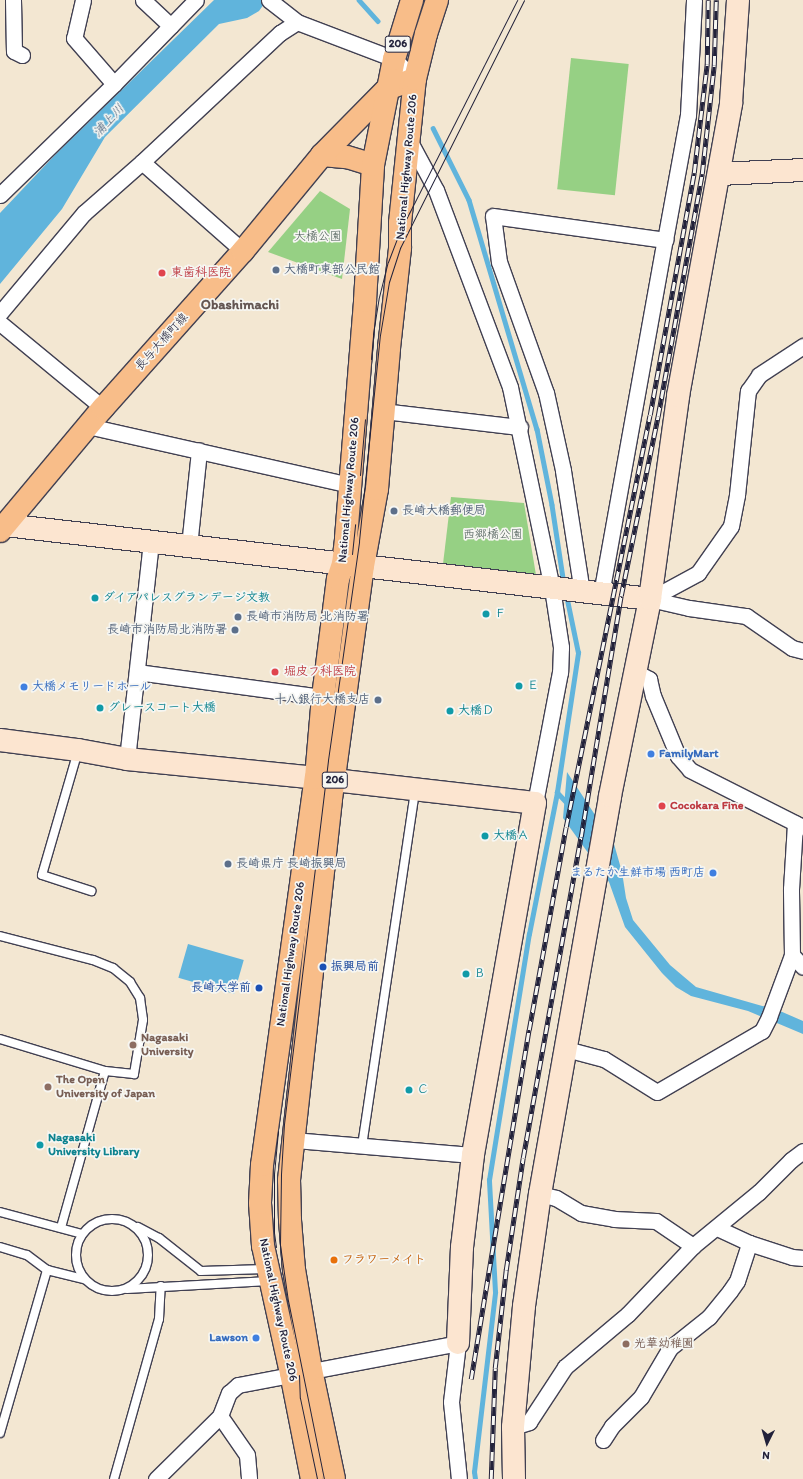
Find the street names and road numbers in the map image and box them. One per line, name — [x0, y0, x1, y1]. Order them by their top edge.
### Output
road number: 206 — [384, 35, 412, 53]
street label: National Highway Route 206 — [393, 94, 421, 240]
street label: 長与大橋町線 — [133, 310, 191, 374]
street label: National Highway Route 206 — [335, 417, 363, 563]
road number: 206 — [321, 771, 349, 789]
street label: National Highway Route 206 — [274, 881, 308, 1027]
street label: National Highway Route 206 — [256, 1237, 300, 1383]

